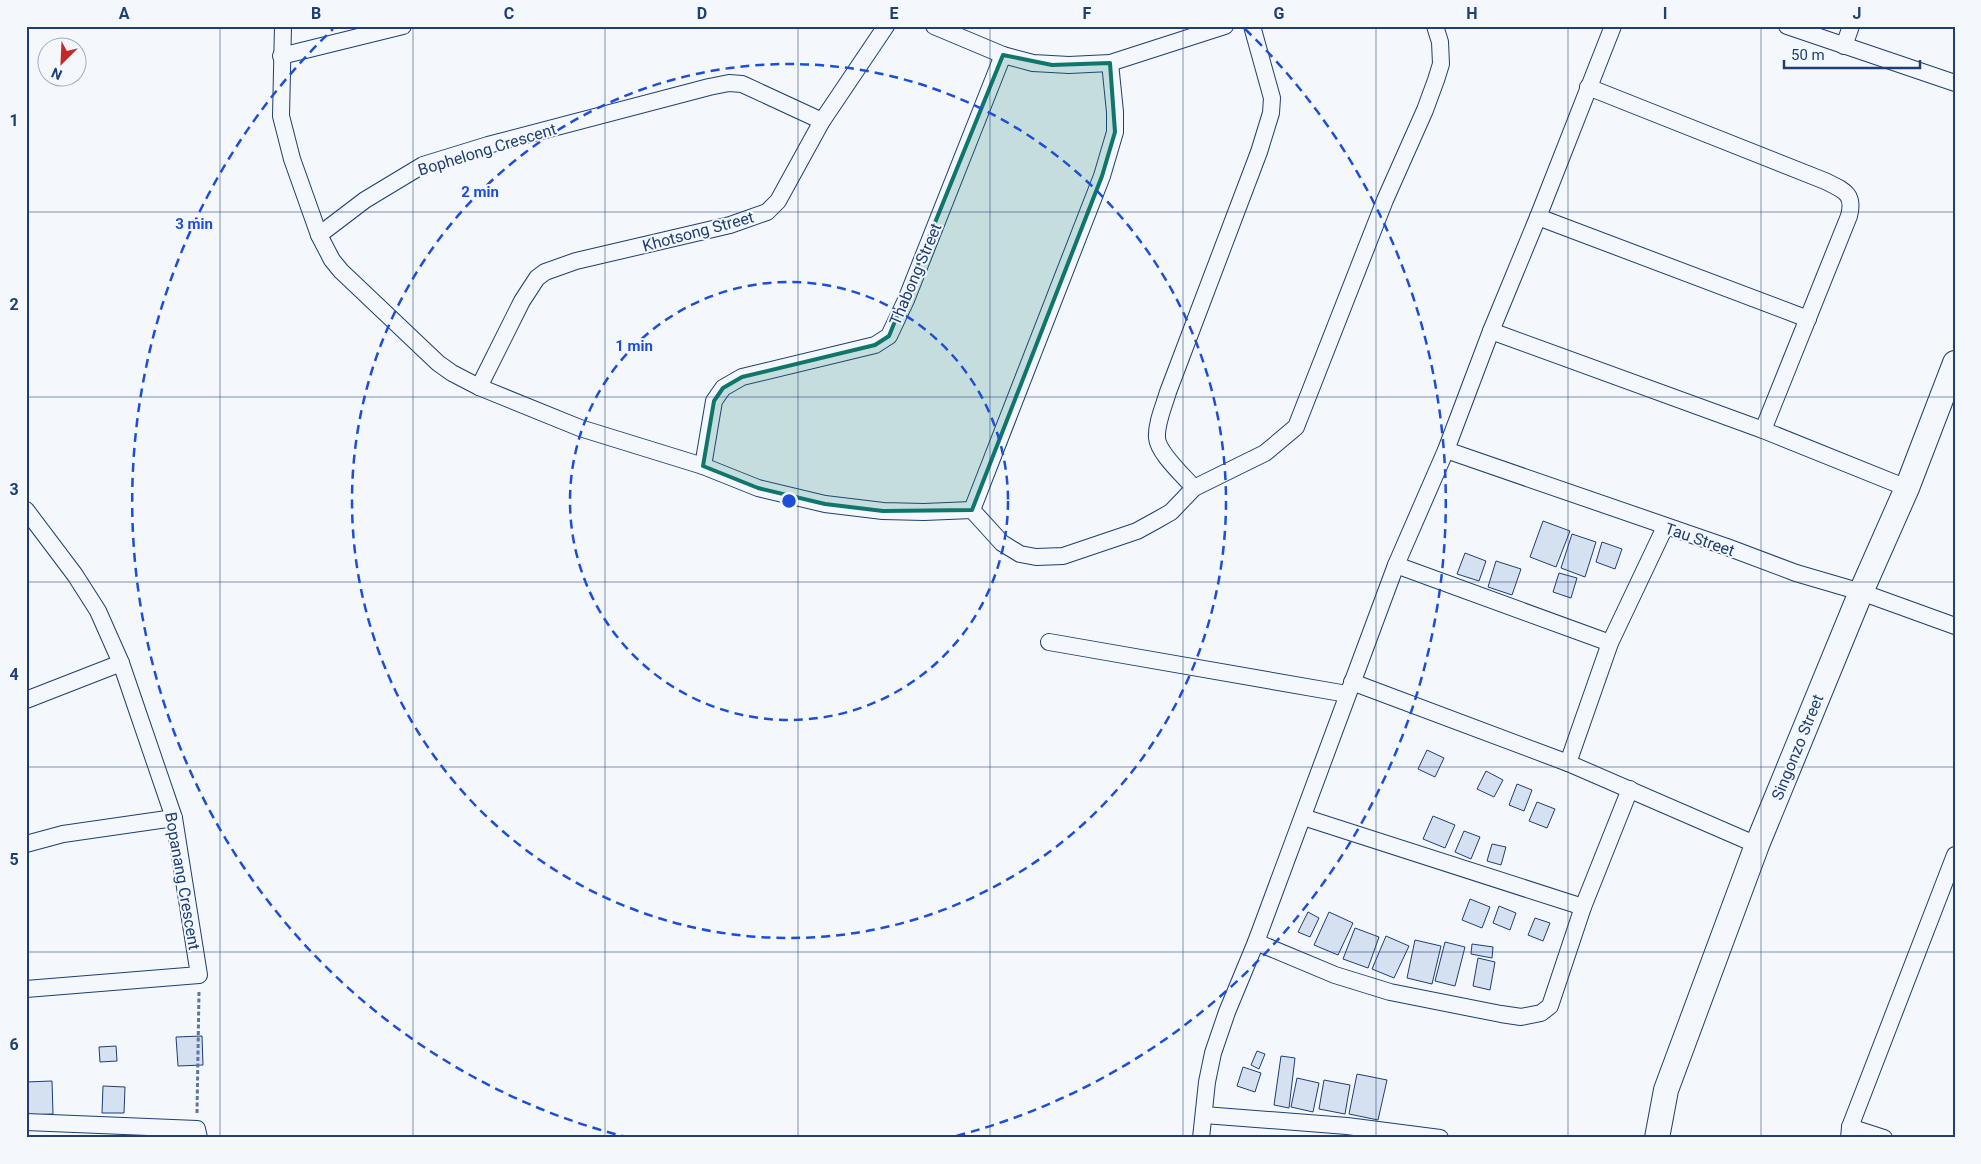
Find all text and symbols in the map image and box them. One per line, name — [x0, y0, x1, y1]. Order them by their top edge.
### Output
text: A — [119, 4, 130, 23]
text: B — [311, 4, 321, 23]
text: C — [504, 4, 514, 23]
text: D — [697, 4, 707, 23]
text: E — [890, 4, 899, 23]
text: F — [1083, 4, 1092, 23]
text: G — [1274, 4, 1285, 23]
text: H — [1466, 4, 1478, 23]
text: I — [1663, 4, 1667, 23]
text: J — [1853, 4, 1861, 23]
north arrow — [38, 38, 88, 88]
scale bar — [1784, 38, 1920, 70]
text: 50 m — [1791, 46, 1825, 64]
text: N — [49, 65, 64, 83]
text: 1 — [9, 111, 19, 130]
street label: Bophelong Crescent — [416, 119, 559, 180]
text: 2 min — [461, 183, 499, 201]
street label: Khotsong Street — [640, 207, 756, 255]
text: 3 min — [175, 215, 213, 233]
street label: Thabong Street — [885, 220, 946, 328]
text: 2 — [9, 295, 19, 314]
text: 1 min — [615, 337, 653, 355]
text: 3 — [9, 480, 19, 499]
centre of rings — [780, 492, 798, 510]
street label: Tau Street — [1663, 519, 1737, 560]
text: 4 — [9, 665, 19, 684]
street label: Singonzo Street — [1768, 692, 1827, 803]
street label: Bopanang Crescent — [161, 811, 204, 951]
text: 5 — [9, 850, 19, 869]
text: 6 — [9, 1035, 19, 1054]

